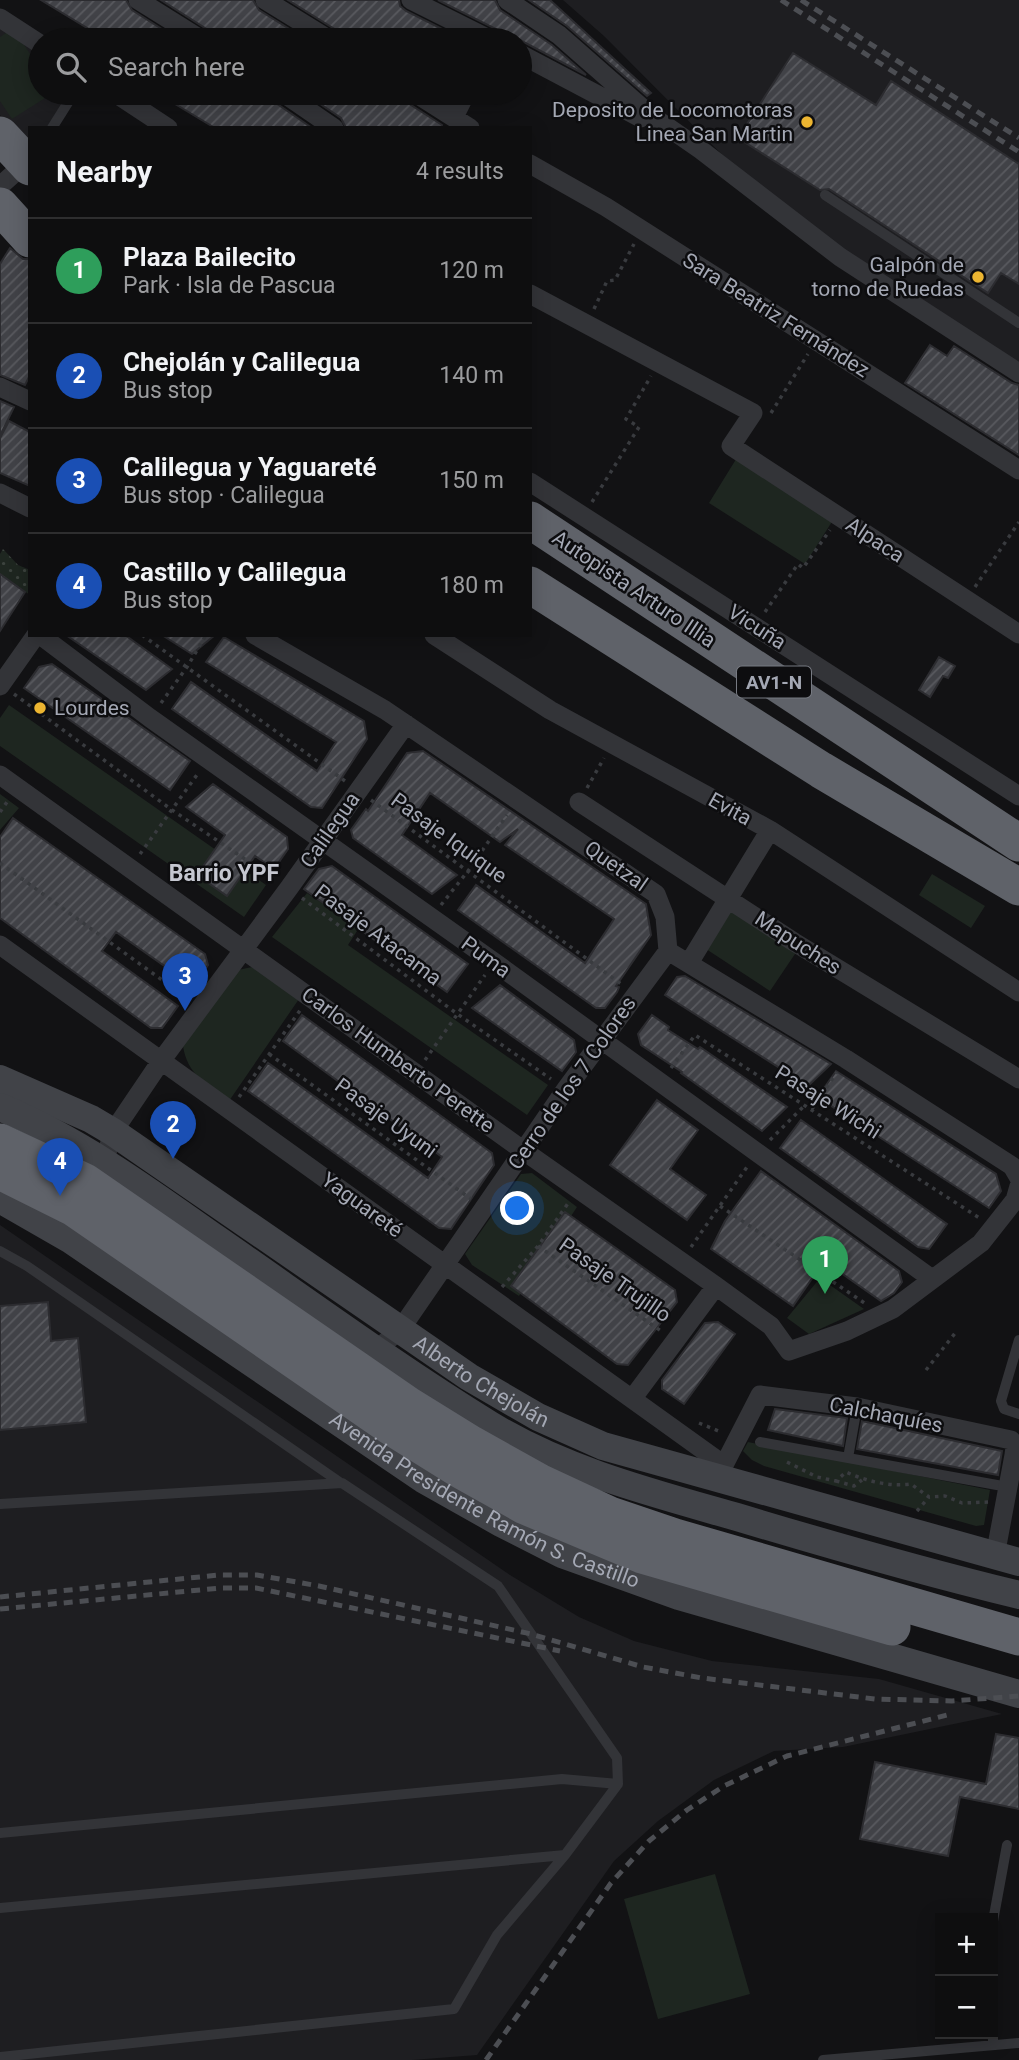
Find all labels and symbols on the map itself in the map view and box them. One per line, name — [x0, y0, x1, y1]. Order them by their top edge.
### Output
place label: Deposito de Locomotoras Linea San Martin — [552, 98, 793, 146]
marker: Deposito de Locomotoras Linea San Martin — [799, 114, 815, 130]
street label: Sara Beatriz Fernández — [678, 248, 874, 382]
place label: Galpón de torno de Ruedas — [812, 253, 964, 301]
marker: Galpón de torno de Ruedas — [970, 269, 986, 285]
street label: Alpaca — [841, 512, 909, 568]
street label: Autopista Arturo Illia — [548, 526, 720, 652]
street label: Vicuña — [724, 599, 790, 655]
road number: AV1-N — [737, 666, 811, 698]
place label: Lourdes — [54, 696, 130, 720]
marker: Lourdes — [32, 700, 48, 716]
street label: Calilegua — [295, 788, 365, 872]
street label: Pasaje Iquique — [386, 788, 512, 888]
street label: Evita — [704, 788, 756, 830]
street label: Quetzal — [580, 836, 652, 896]
district label: Barrio YPF — [169, 860, 280, 887]
street label: Pasaje Atacama — [310, 880, 446, 990]
street label: Mapuches — [751, 906, 845, 980]
street label: Puma — [457, 931, 515, 983]
pin: 3 — [162, 953, 208, 1011]
street label: Carlos Humberto Perette — [297, 982, 499, 1138]
street label: Cerro de los 7 Colores — [503, 992, 641, 1174]
street label: Pasaje Wichi — [771, 1060, 885, 1144]
street label: Pasaje Uyuni — [330, 1073, 442, 1163]
pin: 2 — [150, 1101, 196, 1159]
pin: 4 — [37, 1138, 83, 1196]
street label: Yaguareté — [317, 1168, 407, 1242]
your location — [500, 1191, 534, 1225]
street label: Pasaje Trujillo — [555, 1233, 675, 1327]
pin: 1 — [802, 1236, 848, 1294]
street label: Alberto Chejolán — [409, 1331, 553, 1432]
street label: Calchaquíes — [827, 1392, 945, 1438]
street label: Avenida Presidente Ramón S. Castillo — [325, 1407, 643, 1593]

